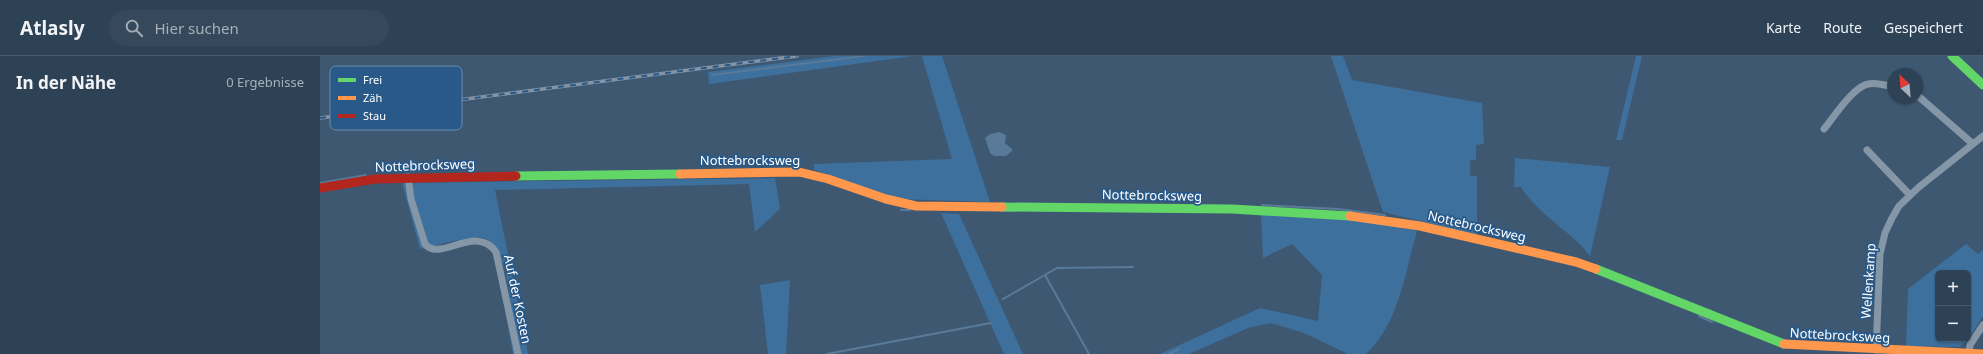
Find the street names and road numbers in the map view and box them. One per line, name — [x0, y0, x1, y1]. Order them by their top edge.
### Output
street label: Nottebrocksweg — [700, 151, 800, 169]
street label: Nottebrocksweg — [375, 154, 475, 176]
street label: Nottebrocksweg — [1102, 185, 1202, 205]
street label: Nottebrocksweg — [1426, 206, 1528, 246]
street label: Wellenkamp — [1856, 243, 1880, 319]
street label: Auf der Kosten — [500, 253, 536, 345]
street label: Nottebrocksweg — [1789, 323, 1891, 347]

